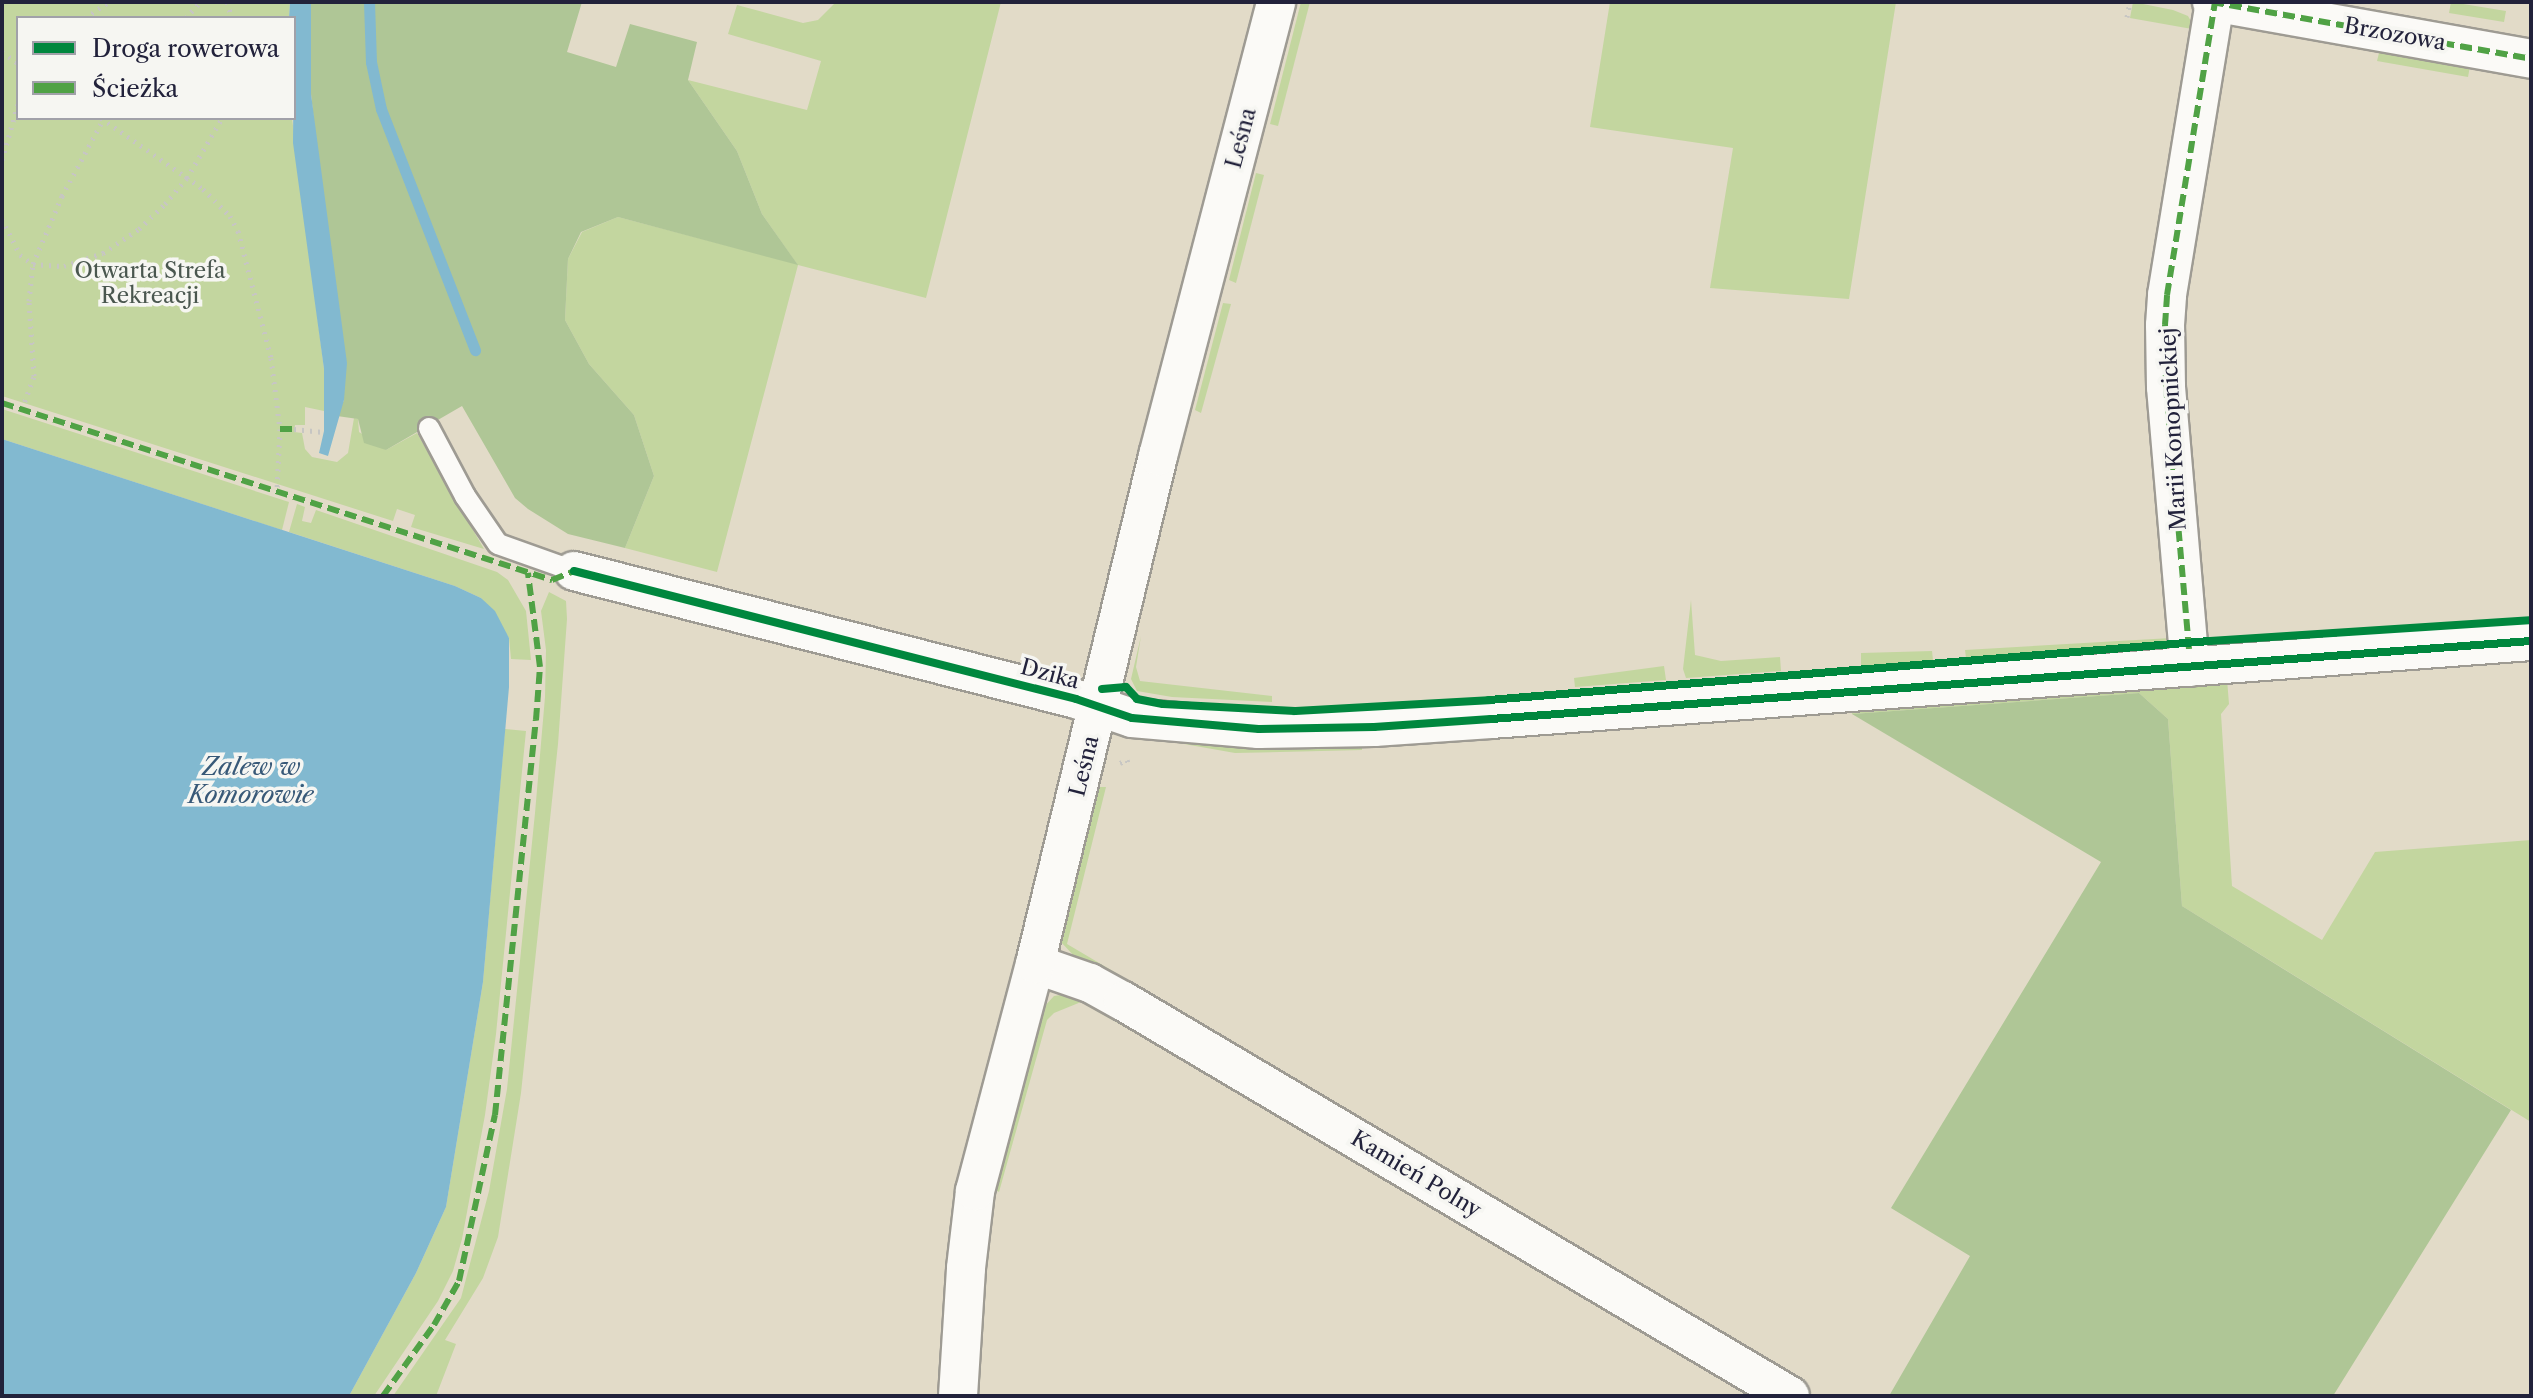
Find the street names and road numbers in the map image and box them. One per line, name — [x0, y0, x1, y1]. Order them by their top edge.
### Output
street label: Brzozowa — [2342, 12, 2448, 56]
street label: Leśna — [1220, 105, 1262, 171]
street label: Marii Konopnickiej — [2155, 327, 2191, 531]
street label: Dzika — [1018, 654, 1082, 694]
street label: Leśna — [1064, 733, 1104, 799]
street label: Kamień Polny — [1346, 1125, 1486, 1223]

